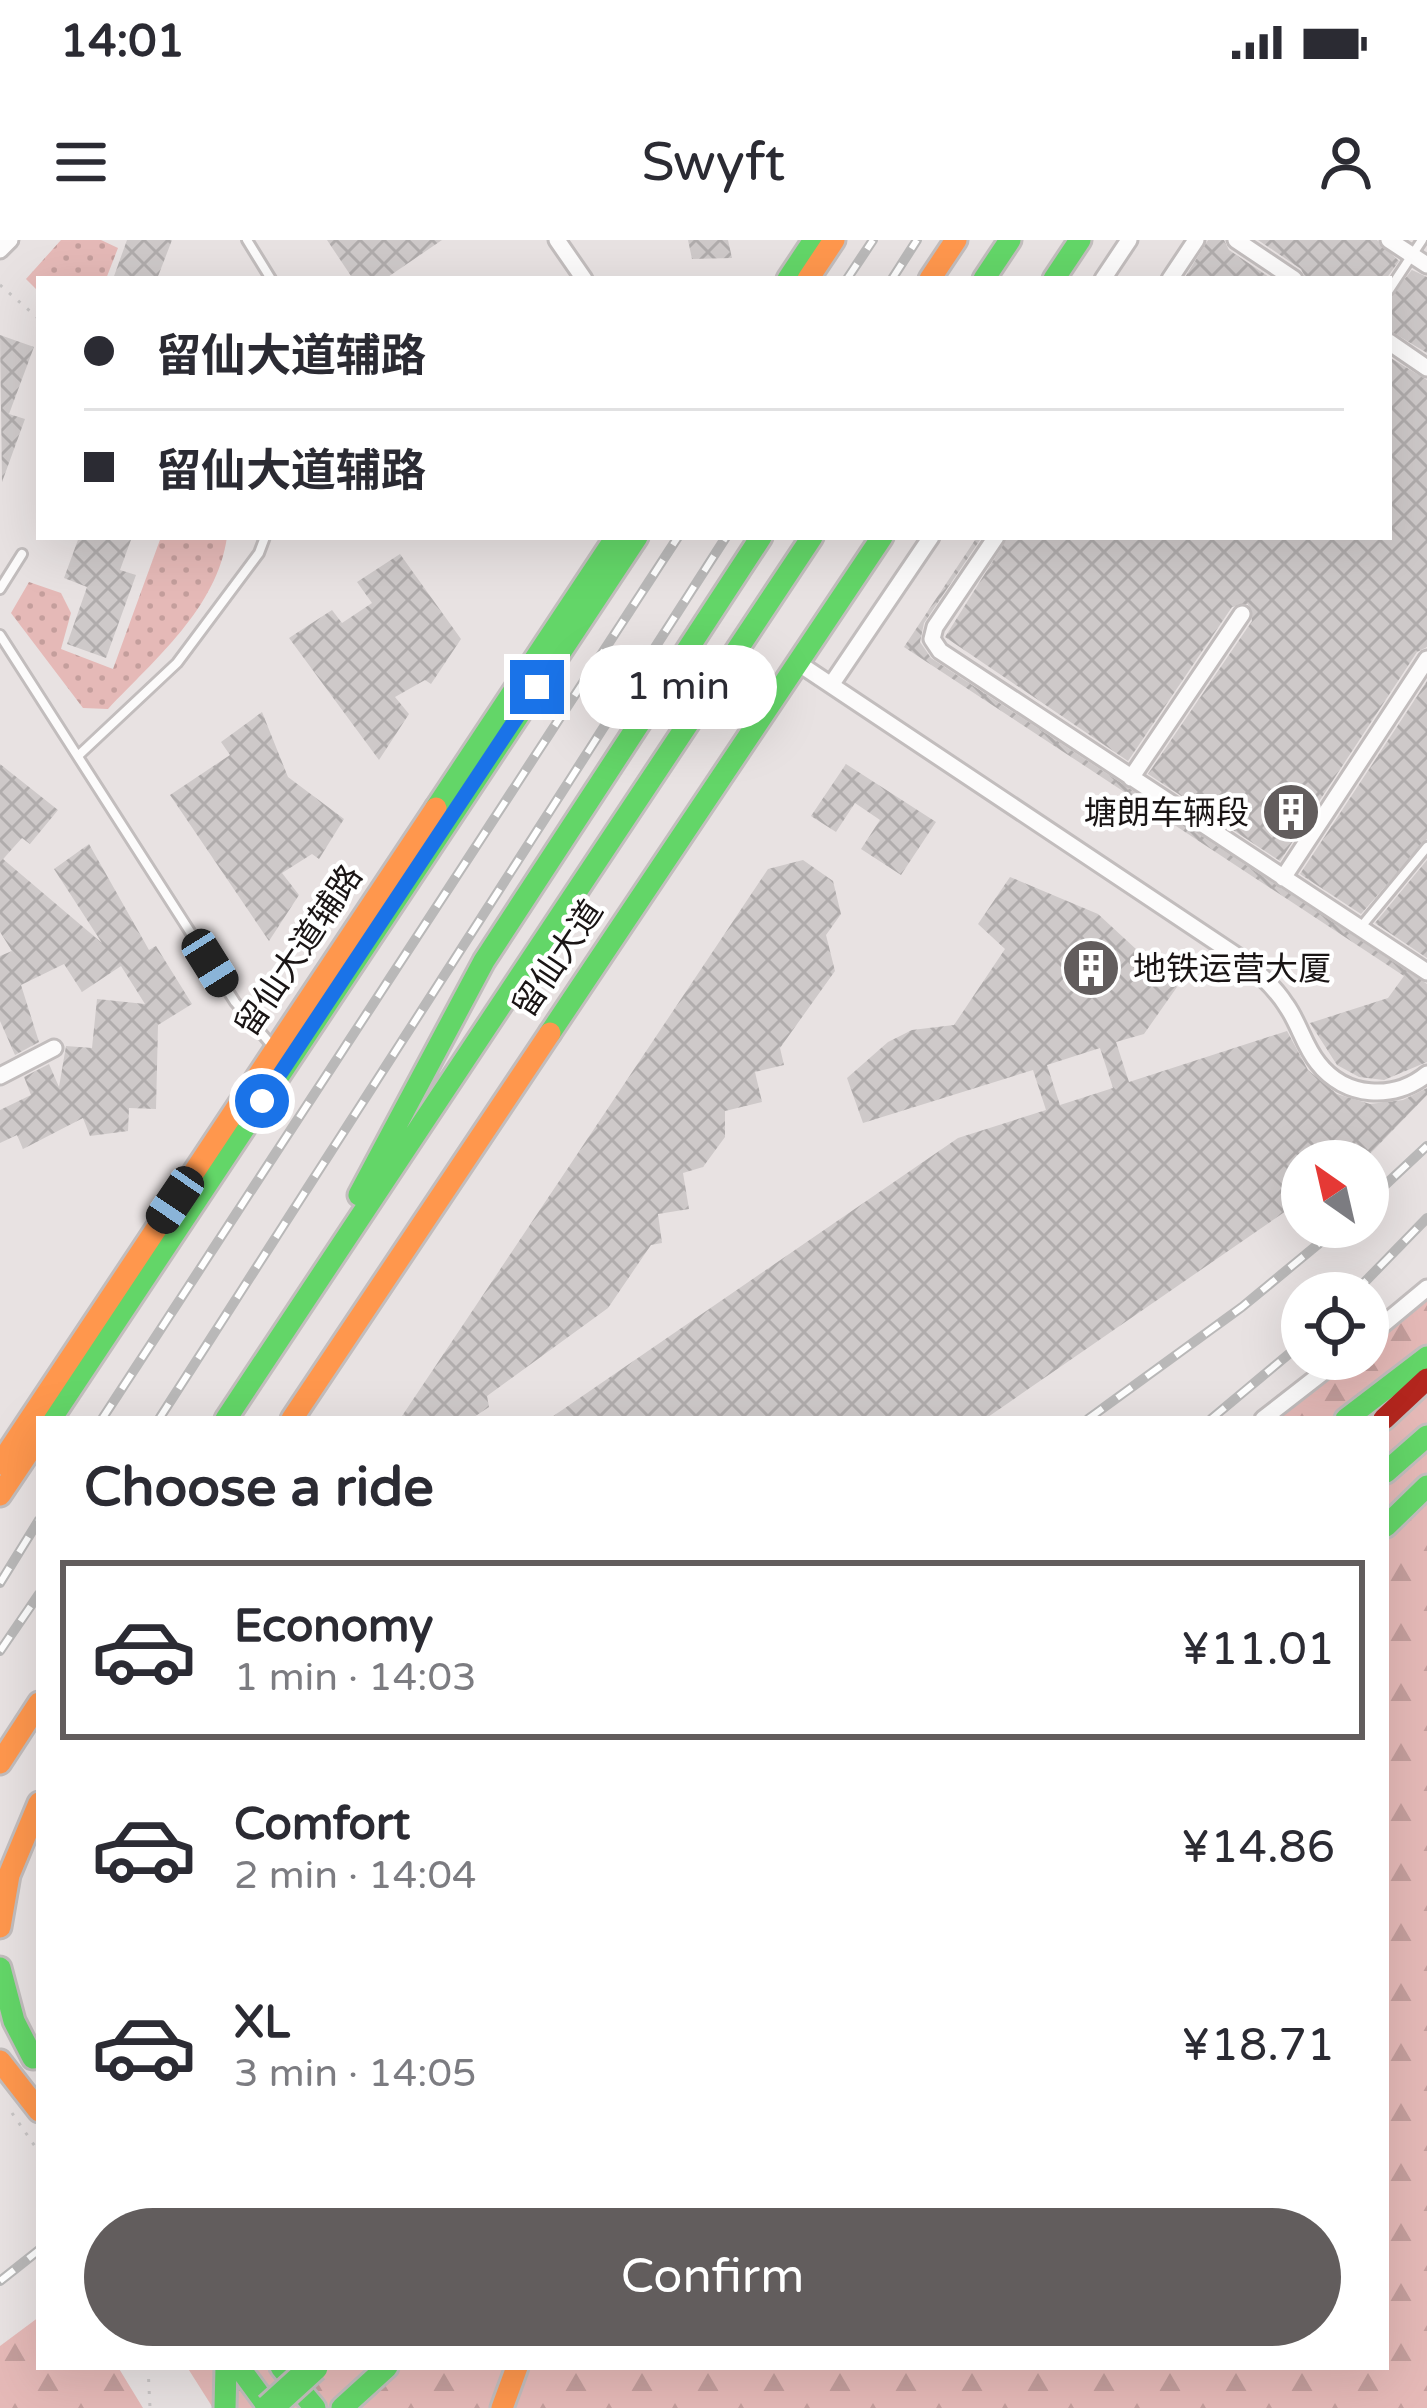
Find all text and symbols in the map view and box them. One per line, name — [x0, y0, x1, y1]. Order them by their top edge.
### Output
text: 14:01 — [60, 15, 185, 69]
icon: menu — [48, 129, 114, 195]
icon: person — [1313, 129, 1379, 195]
text: Swyft — [641, 130, 786, 195]
text: 留仙大道辅路 — [156, 330, 426, 384]
text: 留仙大道辅路 — [156, 445, 426, 499]
callout: 1 min — [579, 645, 777, 729]
route end — [510, 660, 564, 714]
text: 1 min — [626, 663, 730, 710]
building icon: 塘朗车辆段 — [1260, 781, 1322, 843]
place label: 塘朗车辆段 — [1084, 794, 1249, 833]
street label: 留仙大道辅路 — [228, 858, 371, 1044]
street label: 留仙大道 — [505, 893, 611, 1024]
car — [176, 923, 244, 1003]
building icon: 地铁运营大厦 — [1060, 937, 1122, 999]
place label: 地铁运营大厦 — [1133, 950, 1331, 989]
route start — [235, 1074, 289, 1128]
north arrow — [1281, 1140, 1389, 1248]
map controls — [1281, 1140, 1389, 1380]
car — [140, 1160, 210, 1240]
button: locate — [1281, 1272, 1389, 1380]
text: Choose a ride — [84, 1455, 434, 1520]
icon: car — [90, 1596, 198, 1704]
text: Economy — [234, 1600, 433, 1654]
text: ¥11.01 — [1181, 1623, 1335, 1677]
text: 1 min · 14:03 — [234, 1654, 476, 1701]
icon: car — [90, 1794, 198, 1902]
text: Comfort — [234, 1798, 410, 1852]
text: ¥14.86 — [1181, 1821, 1335, 1875]
text: 2 min · 14:04 — [234, 1852, 476, 1899]
icon: car — [90, 1992, 198, 2100]
text: XL — [234, 1996, 290, 2050]
text: ¥18.71 — [1181, 2019, 1335, 2073]
text: 3 min · 14:05 — [234, 2050, 476, 2097]
button: Confirm — [84, 2208, 1341, 2346]

